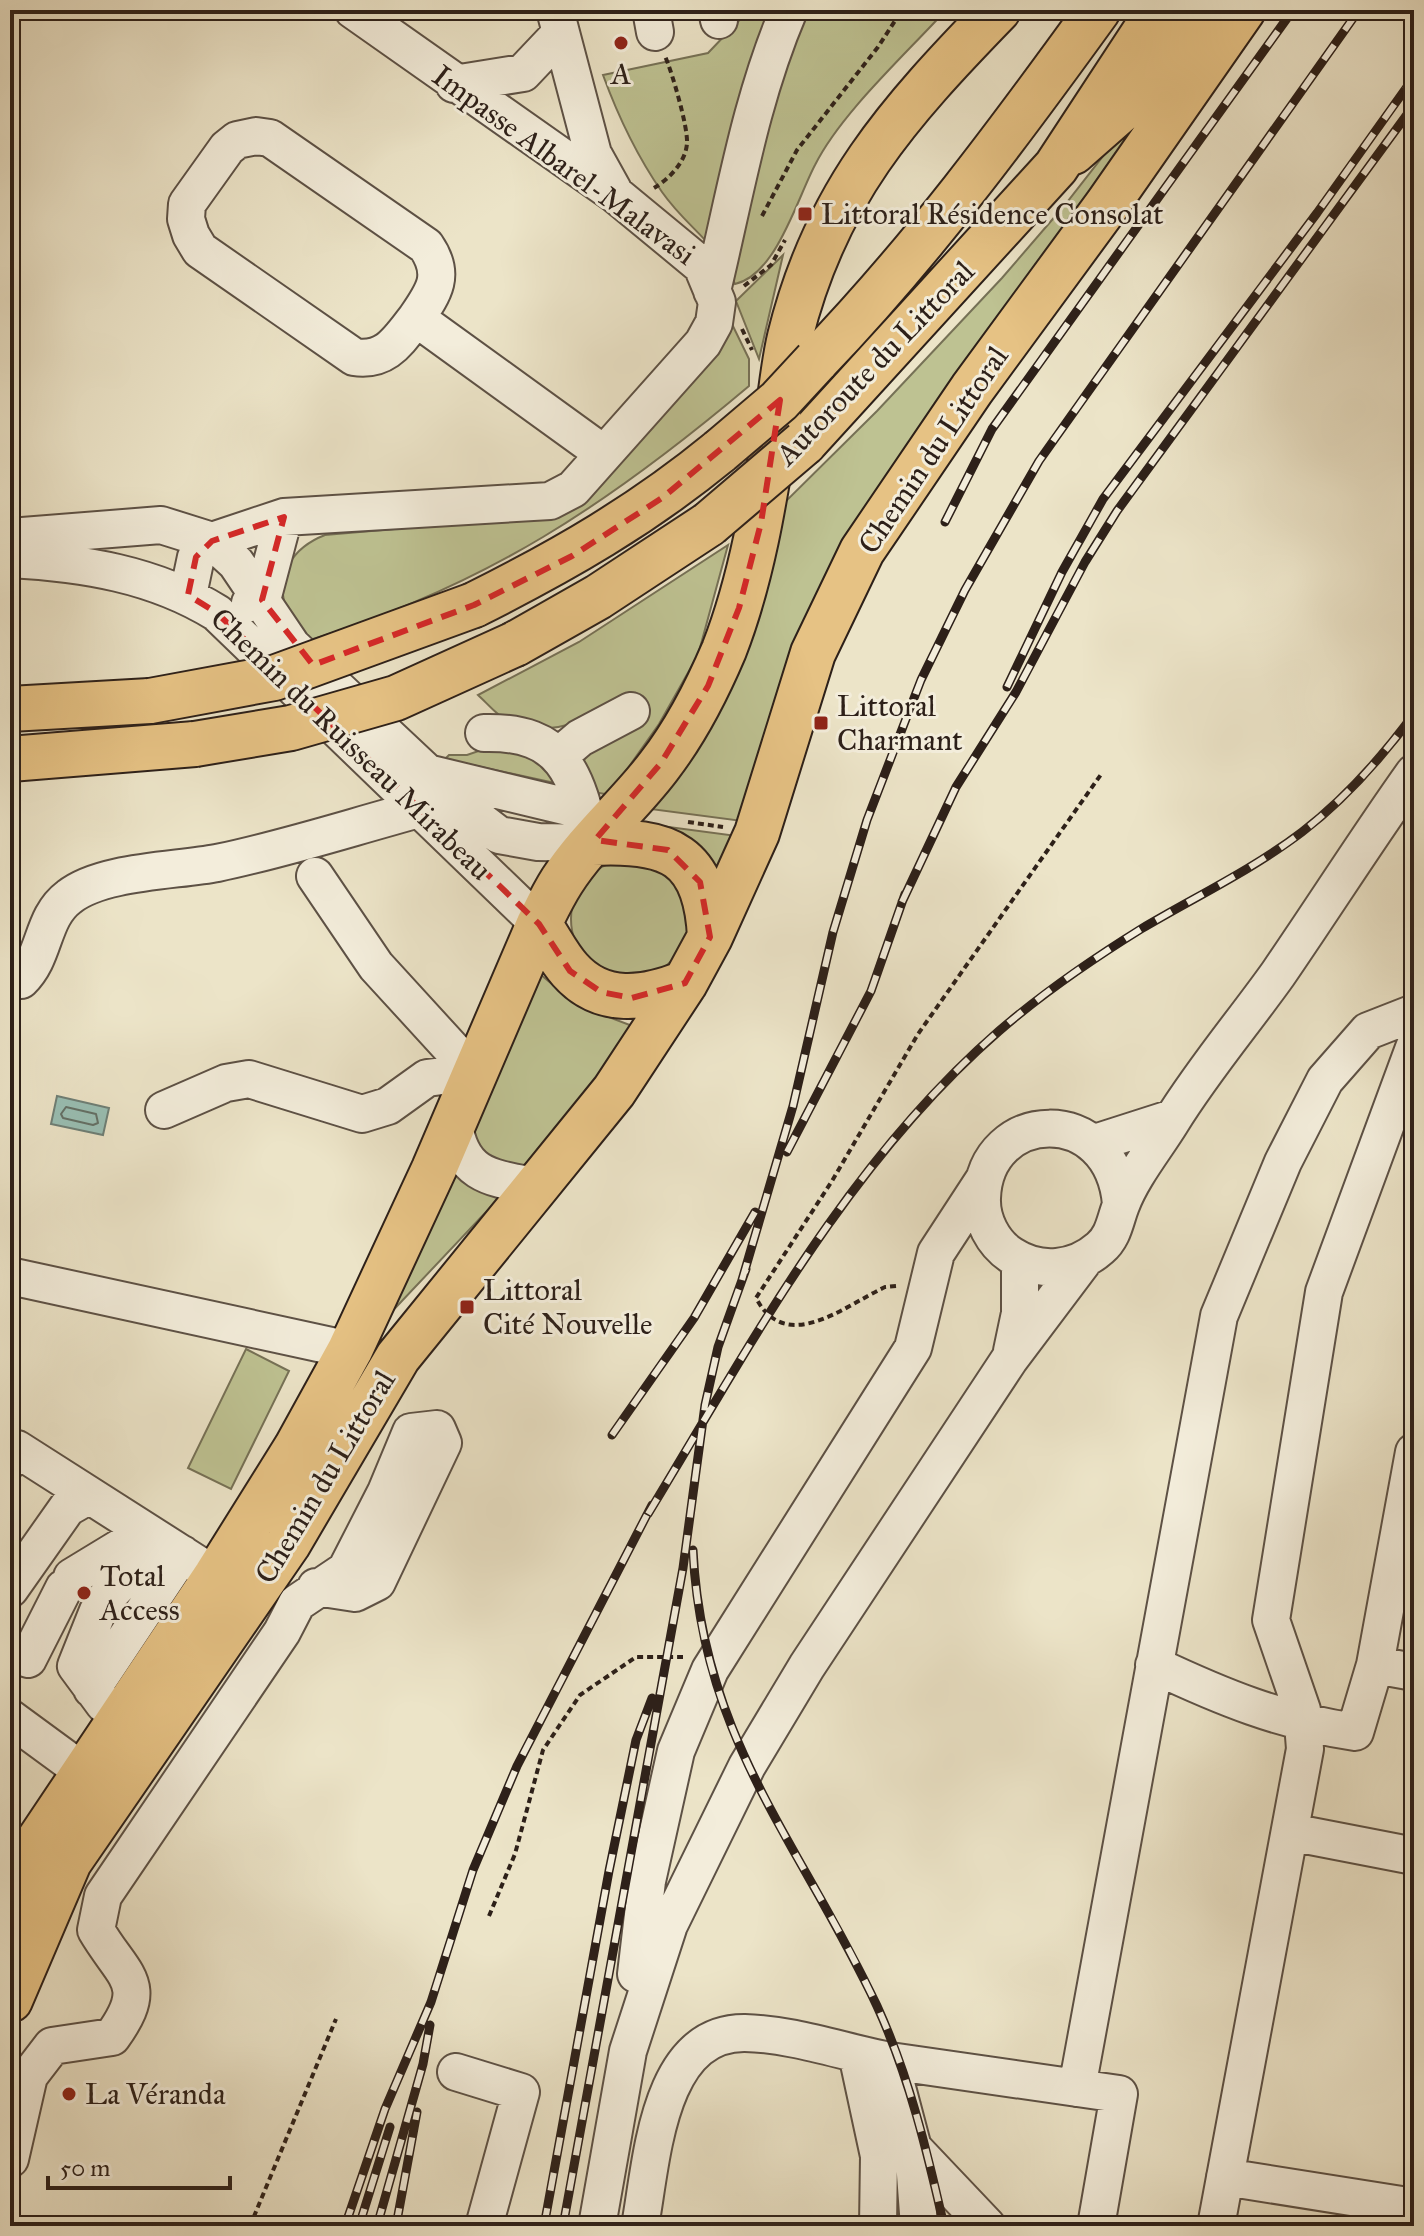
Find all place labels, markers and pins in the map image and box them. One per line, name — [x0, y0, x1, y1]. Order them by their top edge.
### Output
marker: A — [612, 34, 630, 52]
place label: A — [609, 56, 631, 92]
place label: Littoral Résidence Consolat — [821, 196, 1164, 232]
marker: Littoral Résidence Consolat — [796, 205, 814, 223]
place label: Littoral Charmant — [837, 688, 963, 758]
marker: Littoral Charmant — [812, 714, 830, 732]
place label: Littoral Cité Nouvelle — [483, 1272, 652, 1342]
marker: Littoral Cité Nouvelle — [458, 1298, 476, 1316]
place label: Total Access — [98, 1558, 180, 1628]
marker: Total Access — [75, 1584, 93, 1602]
place label: La Véranda — [85, 2076, 226, 2112]
marker: La Véranda — [60, 2085, 78, 2103]

